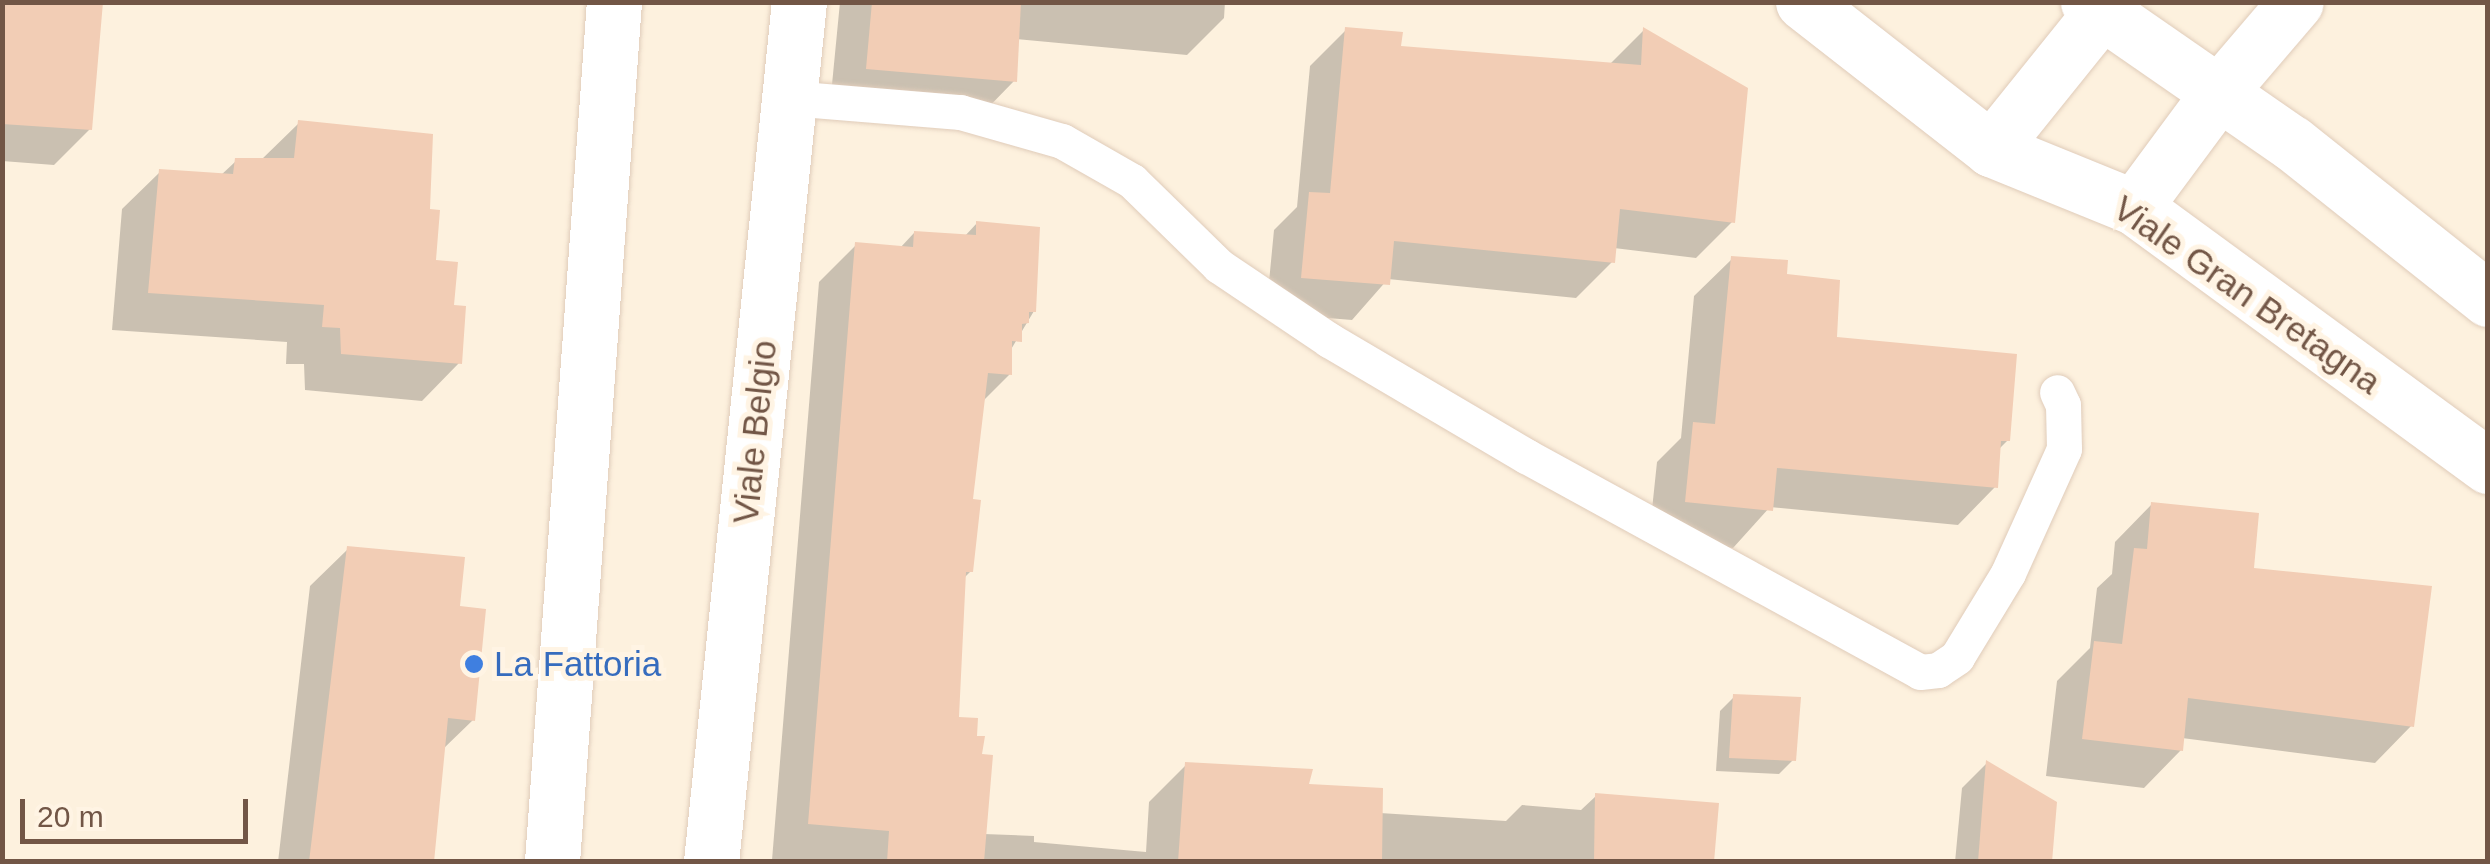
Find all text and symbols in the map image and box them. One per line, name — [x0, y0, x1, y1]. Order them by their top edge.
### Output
street label: Viale Gran Bretagna — [2105, 187, 2389, 403]
street label: Viale Belgio — [724, 338, 786, 526]
place label: La Fattoria — [494, 643, 661, 685]
marker: La Fattoria — [463, 653, 485, 675]
scale bar — [25, 779, 252, 841]
text: 20 m — [37, 800, 104, 833]

